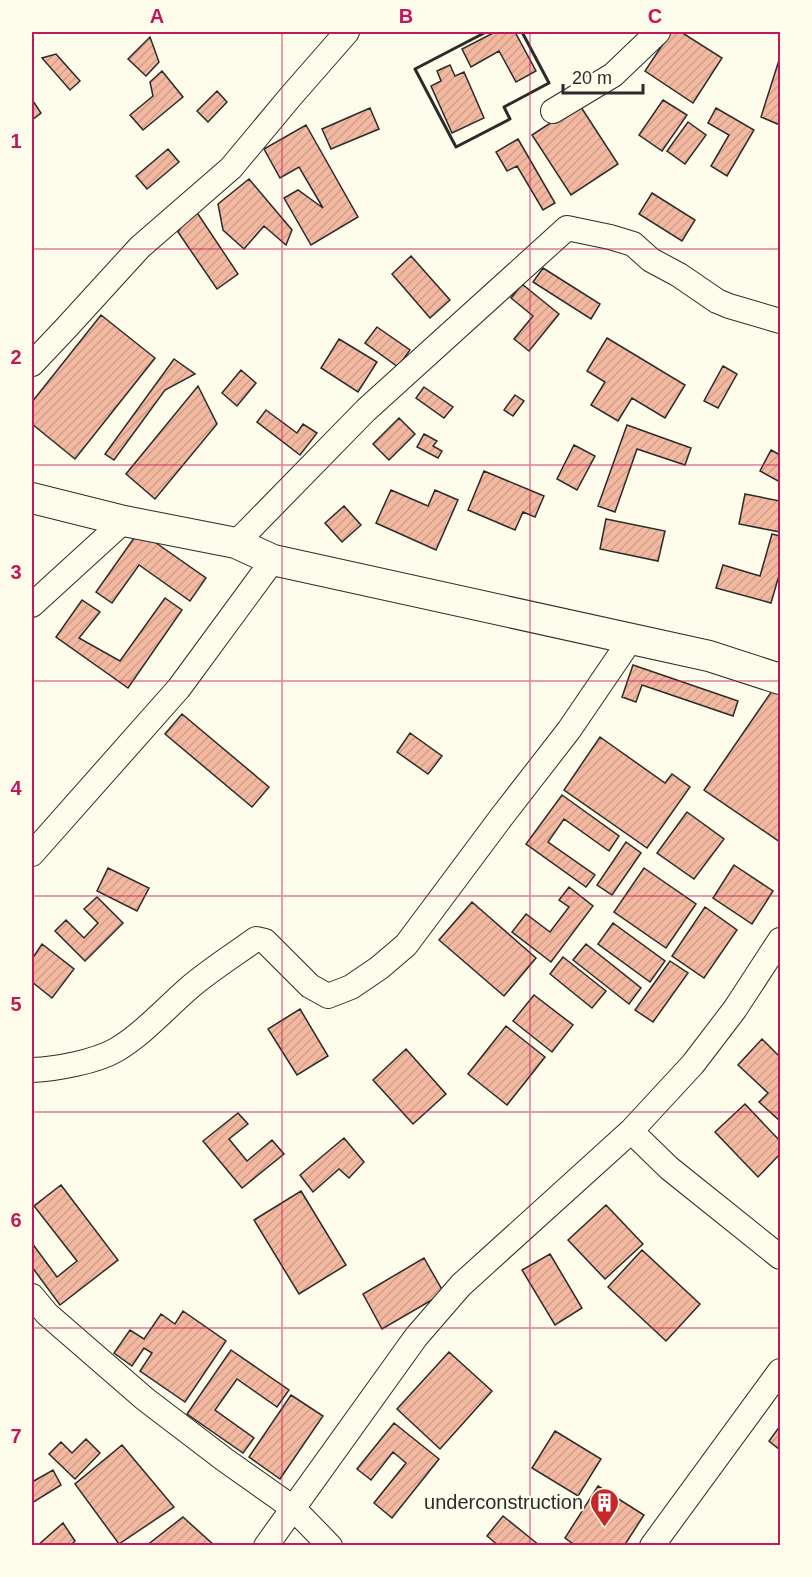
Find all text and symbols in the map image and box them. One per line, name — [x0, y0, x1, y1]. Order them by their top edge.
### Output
text: A — [150, 5, 164, 27]
text: B — [399, 5, 413, 27]
text: C — [648, 5, 662, 27]
scale bar — [563, 57, 642, 95]
text: 20 m — [572, 68, 612, 88]
text: 1 — [10, 130, 22, 152]
text: 2 — [10, 346, 22, 368]
text: 3 — [10, 561, 22, 583]
text: 4 — [10, 777, 22, 799]
text: 5 — [10, 993, 22, 1015]
text: 6 — [10, 1209, 22, 1231]
text: 7 — [10, 1425, 22, 1447]
building icon: underconstruction — [588, 1486, 620, 1528]
place label: underconstruction — [424, 1491, 583, 1513]

